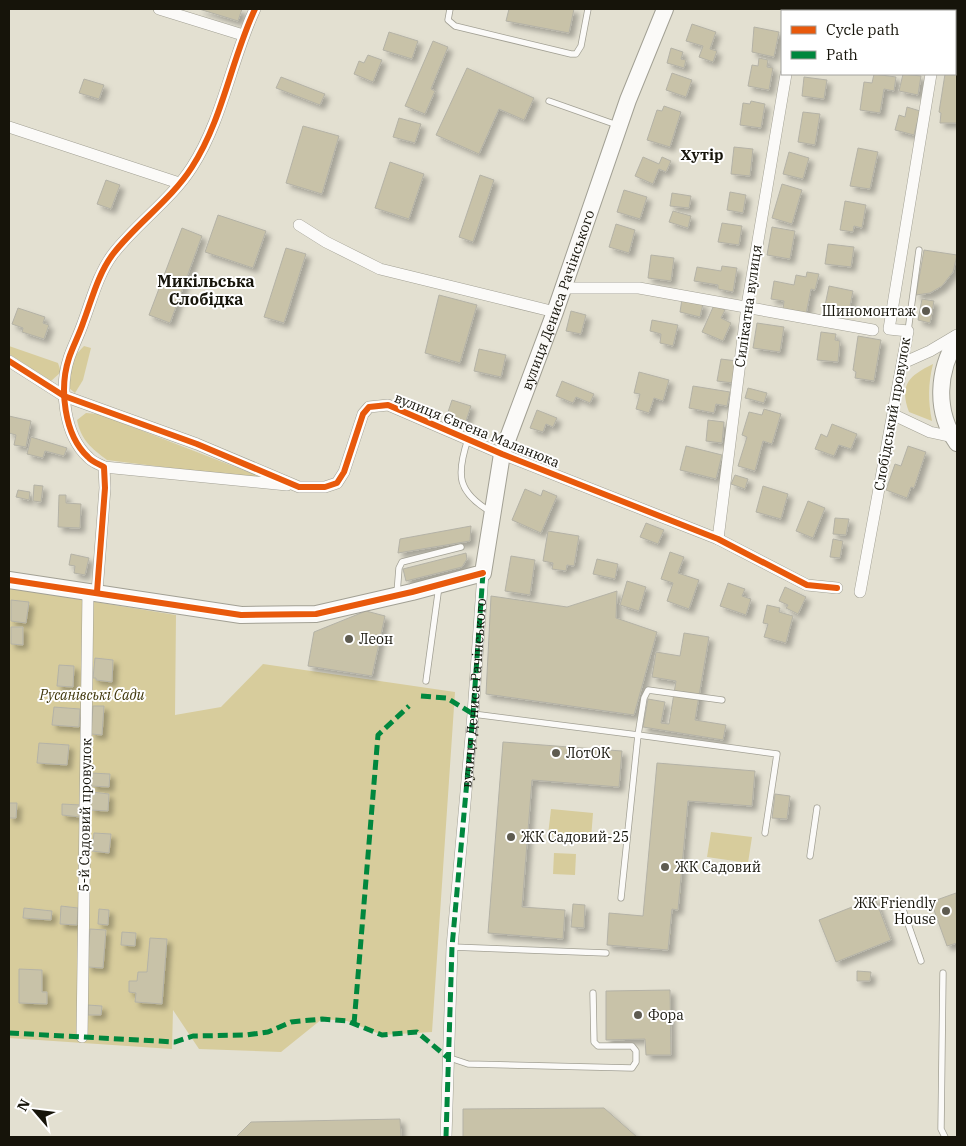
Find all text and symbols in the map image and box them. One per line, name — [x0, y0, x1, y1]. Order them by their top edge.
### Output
legend — [781, 10, 956, 75]
text: Cycle path — [826, 20, 899, 39]
text: Path — [826, 45, 858, 64]
district label: Хутір — [681, 145, 723, 164]
street label: вулиця Дениса Рачінського — [518, 207, 599, 393]
street label: Силікатна вулиця — [730, 243, 766, 369]
district label: Микільська Слобідка — [157, 271, 255, 309]
place label: Шиномонтаж — [822, 302, 916, 320]
marker: Шиномонтаж — [920, 305, 932, 317]
street label: Слобідський провулок — [870, 336, 914, 492]
street label: вулиця Євгена Маланюка — [392, 389, 563, 472]
street label: вулиця Дениса Рачінського — [457, 598, 490, 789]
place label: Леон — [359, 630, 393, 648]
marker: Леон — [343, 633, 355, 645]
park label: Русанівські Сади — [38, 686, 145, 704]
street label: 5-й Садовий провулок — [75, 738, 95, 892]
place label: ЛотОК — [566, 744, 611, 762]
marker: ЛотОК — [550, 747, 562, 759]
place label: ЖК Садовий-25 — [521, 828, 629, 846]
marker: ЖК Садовий-25 — [505, 831, 517, 843]
place label: ЖК Садовий — [675, 858, 761, 876]
marker: ЖК Садовий — [659, 861, 671, 873]
place label: ЖК Friendly House — [854, 894, 937, 928]
marker: ЖК Friendly House — [940, 905, 952, 917]
place label: Фора — [648, 1006, 684, 1024]
marker: Фора — [632, 1009, 644, 1021]
north arrow — [10, 1086, 60, 1136]
text: N — [13, 1096, 34, 1114]

